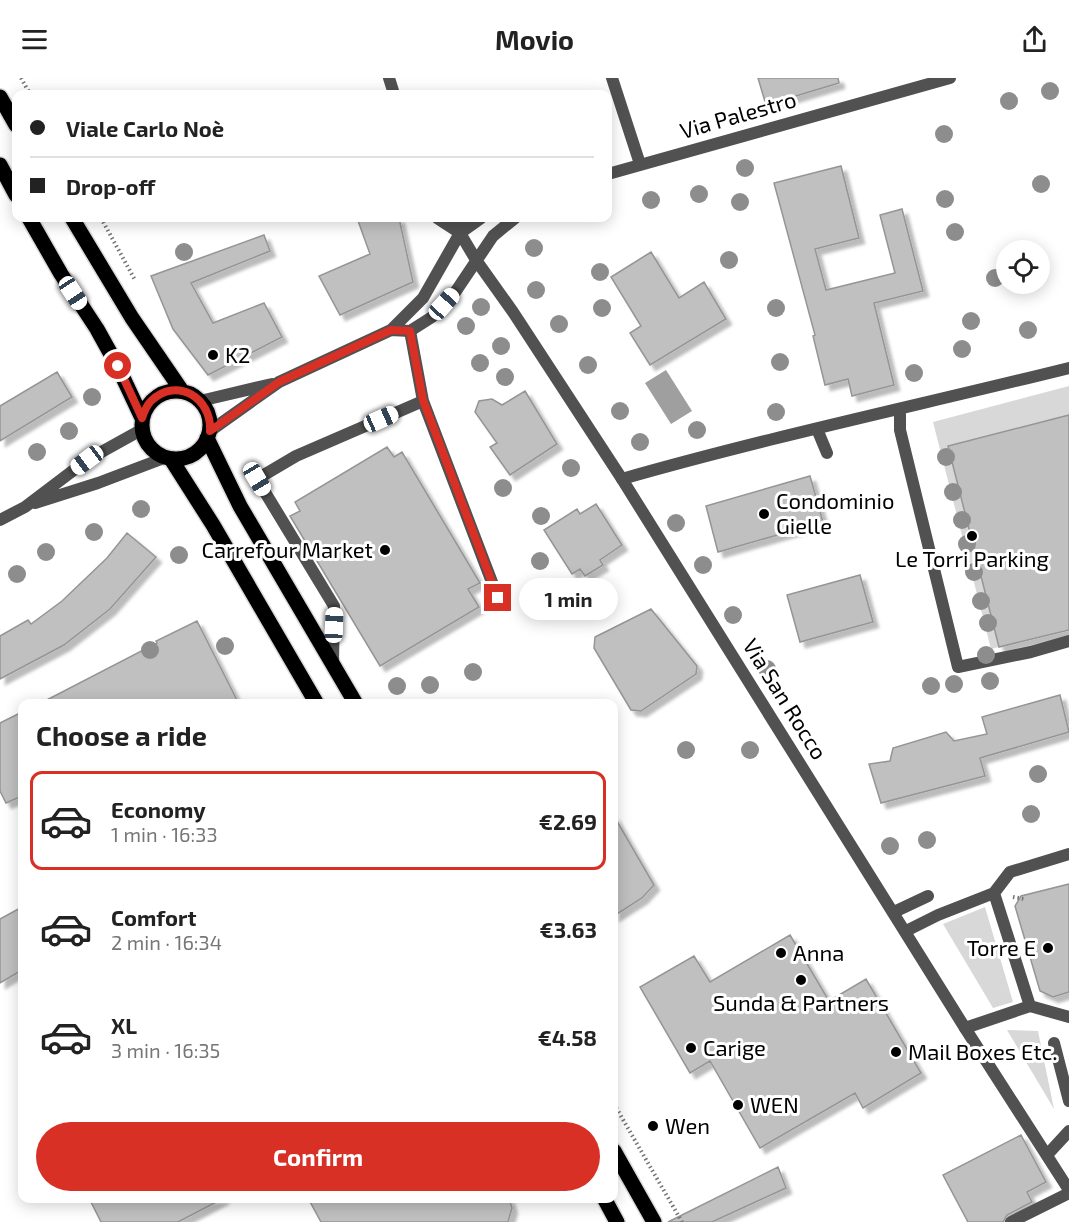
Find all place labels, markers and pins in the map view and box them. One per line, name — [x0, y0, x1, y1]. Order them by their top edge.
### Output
place label: K2 — [225, 341, 250, 367]
marker: K2 — [206, 348, 220, 362]
place label: Condominio Gielle — [776, 487, 894, 538]
marker: Condominio Gielle — [757, 507, 771, 521]
marker: Le Torri Parking — [965, 529, 979, 543]
place label: Carrefour Market — [201, 536, 373, 562]
marker: Carrefour Market — [378, 543, 392, 557]
place label: Le Torri Parking — [895, 545, 1049, 571]
place label: Torre E — [967, 934, 1036, 960]
place label: Anna — [793, 939, 844, 965]
marker: Torre E — [1041, 941, 1055, 955]
marker: Anna — [774, 946, 788, 960]
marker: Sunda & Partners — [794, 973, 808, 987]
place label: Sunda & Partners — [713, 989, 889, 1015]
place label: Carige — [703, 1034, 766, 1060]
place label: Mail Boxes Etc. — [908, 1038, 1057, 1064]
marker: Carige — [684, 1041, 698, 1055]
marker: Mail Boxes Etc. — [889, 1045, 903, 1059]
place label: WEN — [750, 1091, 799, 1117]
marker: WEN — [731, 1098, 745, 1112]
place label: Wen — [665, 1112, 710, 1138]
marker: Wen — [646, 1119, 660, 1133]

